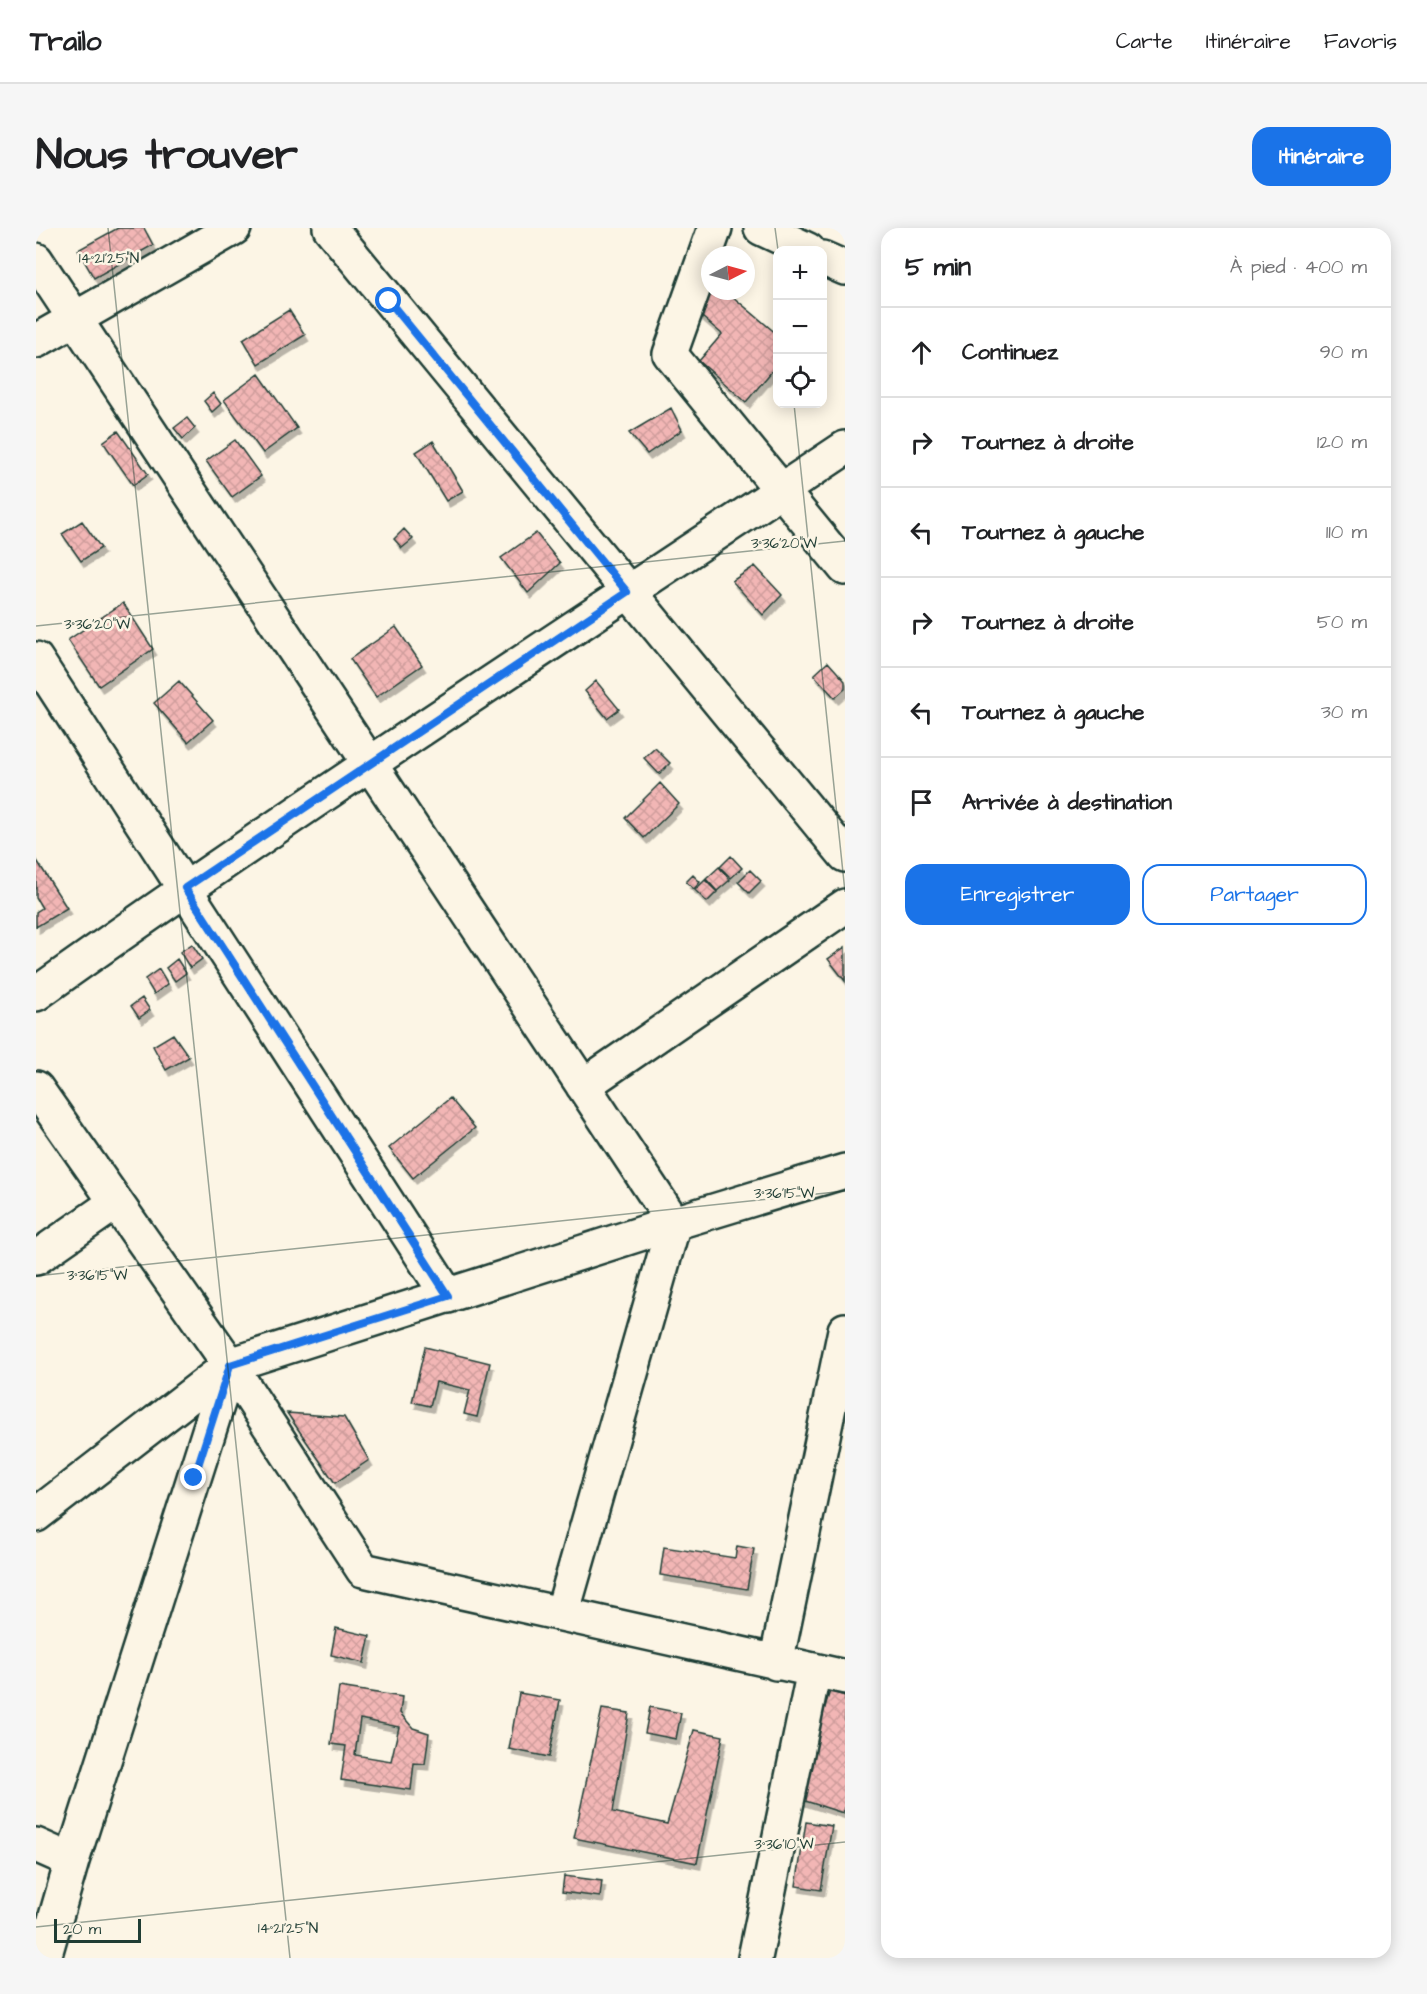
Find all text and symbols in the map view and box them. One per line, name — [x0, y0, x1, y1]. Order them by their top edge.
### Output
text: Trailo — [30, 22, 102, 61]
text: Carte — [1116, 27, 1173, 56]
text: Itinéraire — [1206, 27, 1291, 56]
text: Favoris — [1324, 27, 1397, 56]
text: Nous trouver — [36, 127, 298, 185]
button: Itinéraire — [1252, 127, 1391, 186]
north arrow — [701, 246, 755, 300]
map controls — [773, 246, 827, 408]
button: + — [773, 246, 827, 300]
text: 14°21'25"N — [79, 248, 139, 269]
text: 5 min — [905, 249, 971, 285]
text: À pied · 400 m — [1230, 253, 1367, 281]
route start — [375, 287, 401, 313]
button: − — [773, 300, 827, 354]
icon: ahead — [905, 336, 938, 369]
text: Continuez — [962, 337, 1058, 368]
text: 90 m — [1319, 338, 1367, 366]
button: locate — [773, 354, 827, 408]
icon: right — [905, 426, 938, 459]
text: Tournez à droite — [962, 427, 1134, 458]
text: 120 m — [1317, 428, 1367, 456]
icon: left — [905, 516, 938, 549]
text: Tournez à gauche — [962, 517, 1144, 548]
text: 110 m — [1326, 518, 1367, 546]
text: 3°36'20"W — [751, 533, 817, 554]
icon: right — [905, 606, 938, 639]
text: Tournez à droite — [962, 607, 1134, 638]
text: 50 m — [1317, 608, 1367, 636]
text: 3°36'20"W — [64, 614, 130, 635]
icon: left — [905, 696, 938, 729]
text: Tournez à gauche — [962, 697, 1144, 728]
text: 30 m — [1321, 698, 1367, 726]
icon: arrive — [905, 786, 938, 819]
text: Arrivée à destination — [962, 787, 1172, 818]
button: Enregistrer — [905, 864, 1130, 925]
button: Partager — [1142, 864, 1367, 925]
text: 3°36'15"W — [754, 1183, 814, 1204]
text: 3°36'15"W — [67, 1265, 127, 1286]
route end — [180, 1464, 206, 1490]
text: 3°36'10"W — [754, 1834, 814, 1855]
scale bar — [54, 1916, 141, 1944]
text: 20 m — [63, 1918, 101, 1940]
text: 14°21'25"N — [258, 1918, 318, 1939]

